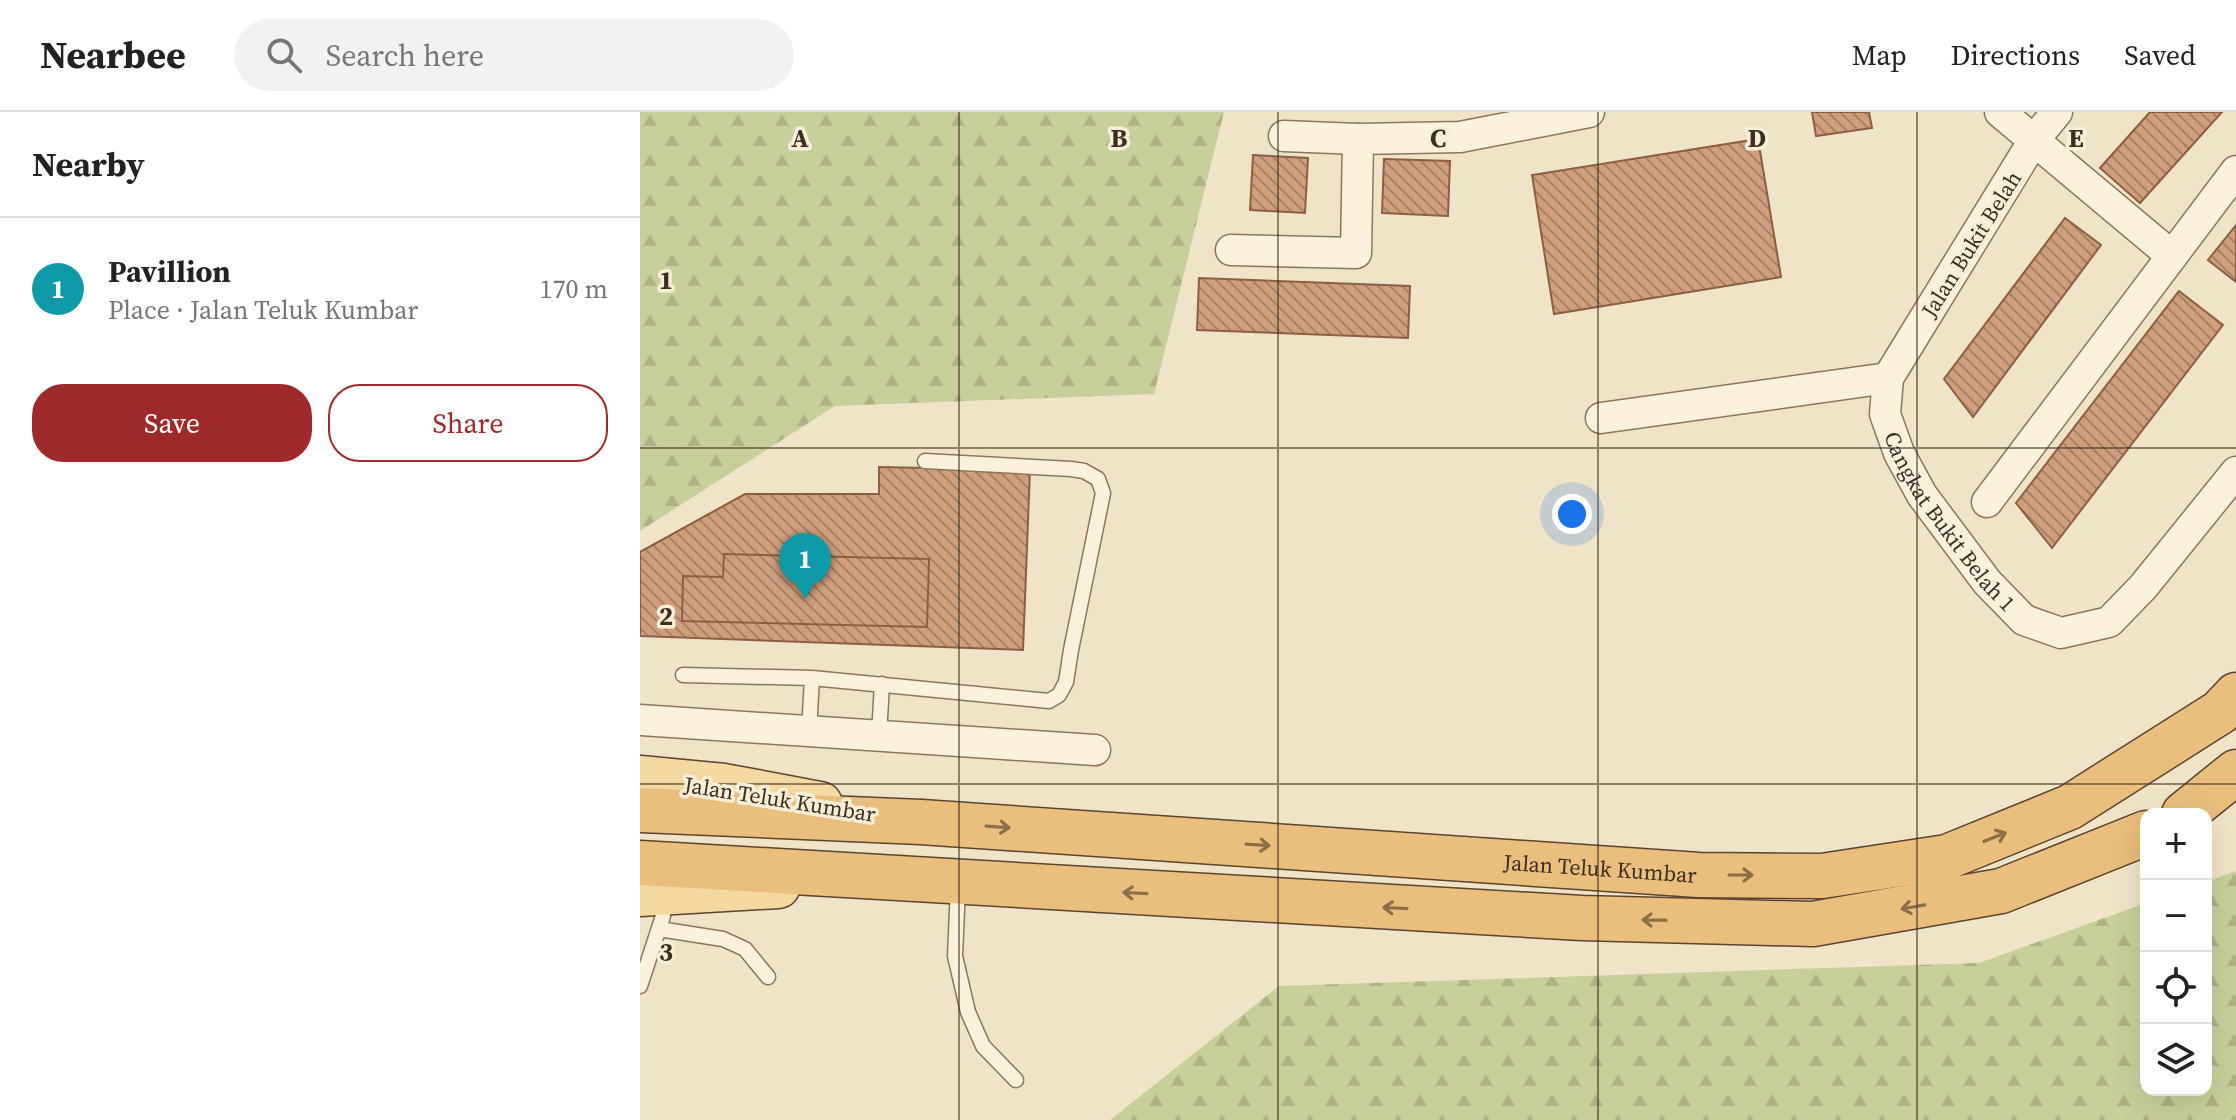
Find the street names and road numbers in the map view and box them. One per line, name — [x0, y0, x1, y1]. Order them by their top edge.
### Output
street label: Jalan Bukit Belah — [1913, 165, 2028, 324]
street label: Cangkat Bukit Belah 1 — [1877, 427, 2023, 618]
street label: Jalan Teluk Kumbar — [681, 769, 878, 829]
street label: Jalan Teluk Kumbar — [1502, 847, 1698, 890]

